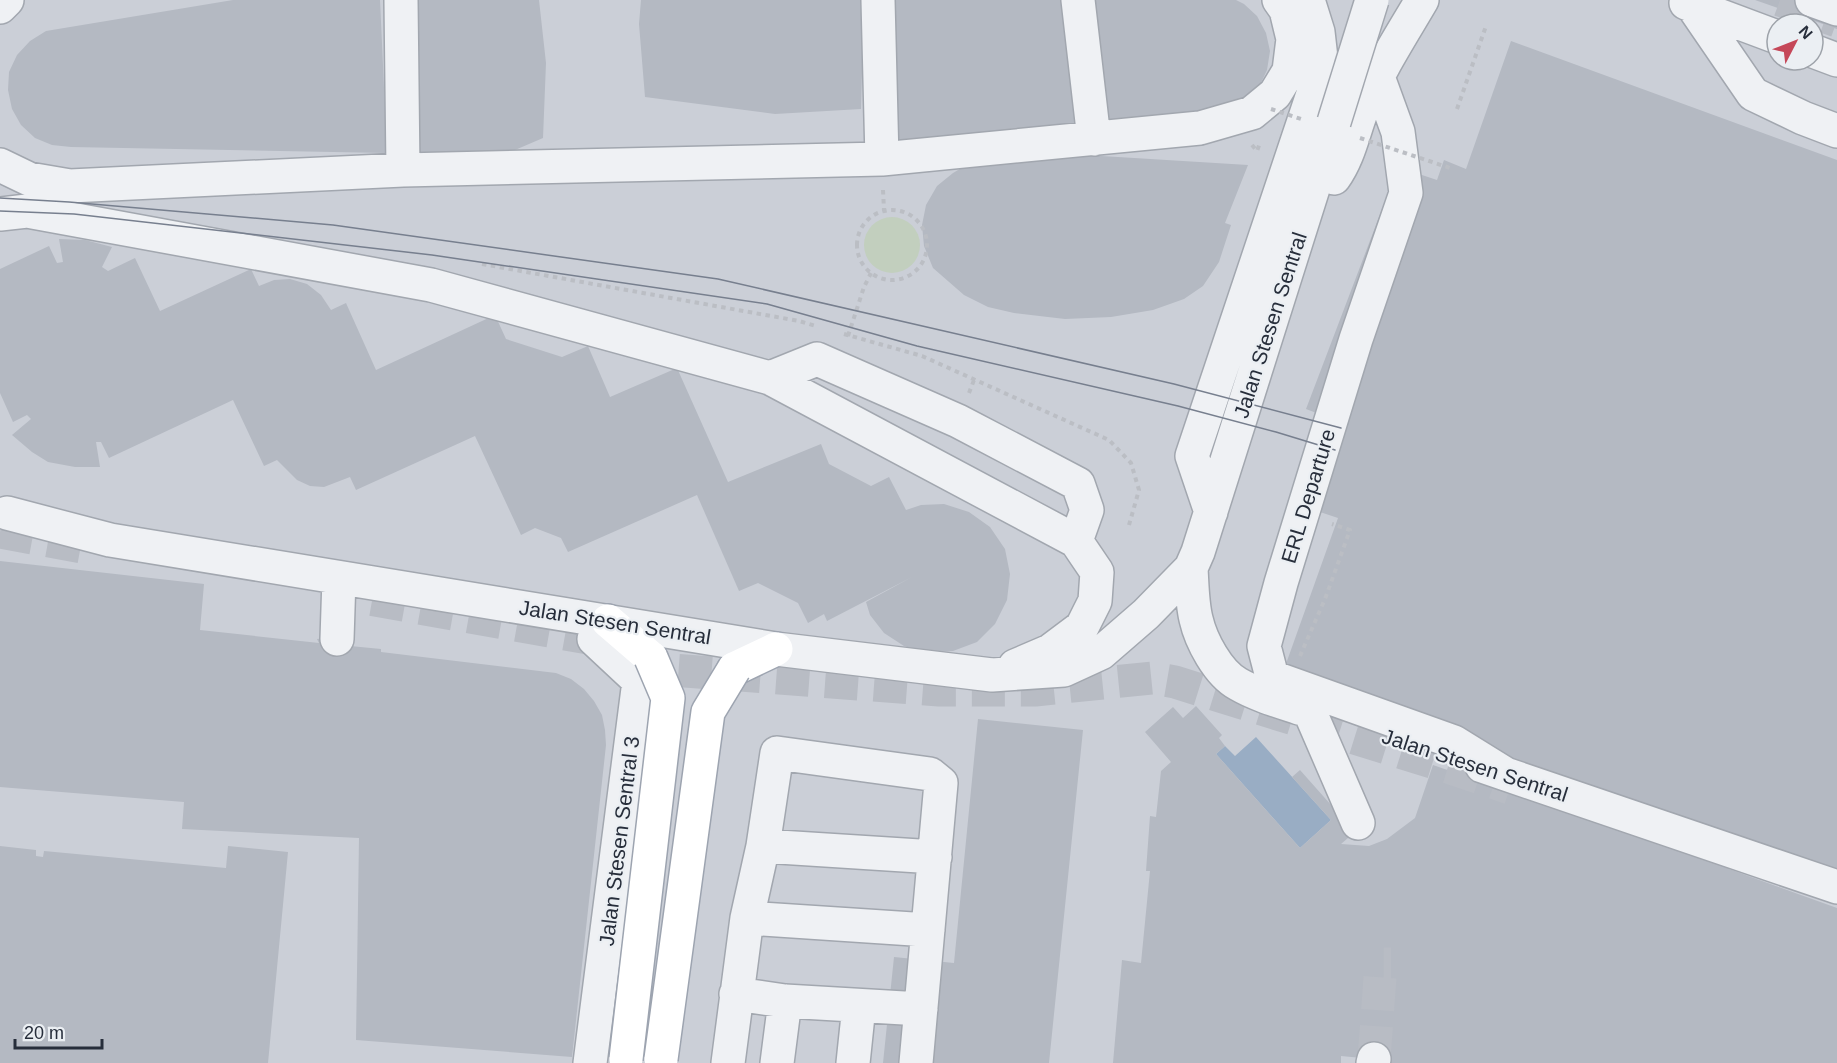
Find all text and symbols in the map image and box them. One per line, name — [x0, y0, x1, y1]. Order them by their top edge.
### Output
north arrow — [1765, 12, 1825, 72]
text: N — [1796, 22, 1816, 42]
street label: Jalan Stesen Sentral — [1229, 229, 1311, 421]
street label: ERL Departure — [1277, 426, 1339, 566]
street label: Jalan Stesen Sentral — [517, 595, 713, 649]
street label: Jalan Stesen Sentral — [1379, 724, 1571, 806]
street label: Jalan Stesen Sentral 3 — [595, 735, 643, 947]
scale bar — [15, 1012, 102, 1050]
text: 20 m — [24, 1023, 64, 1043]

